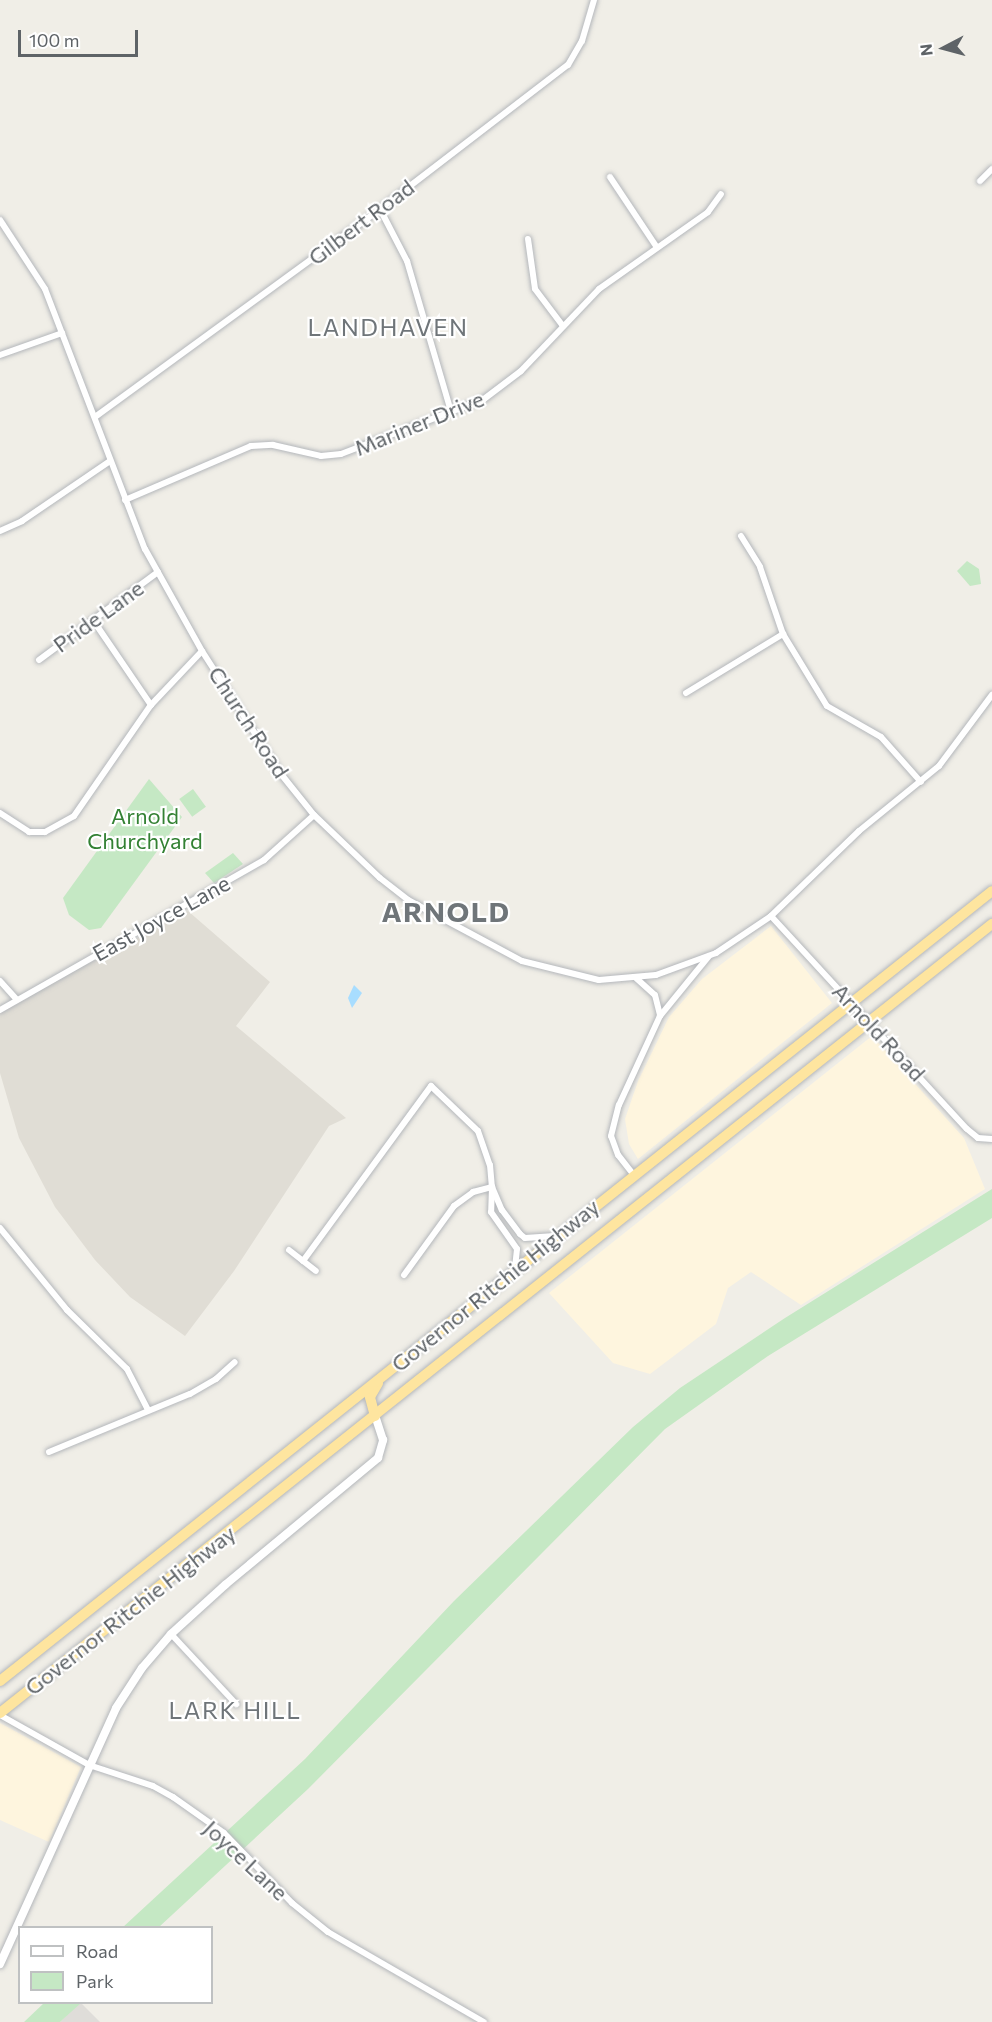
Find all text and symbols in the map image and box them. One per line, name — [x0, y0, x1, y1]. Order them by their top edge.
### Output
scale bar — [21, 18, 141, 56]
north arrow — [914, 18, 974, 78]
text: 100 m — [29, 29, 79, 51]
text: N — [916, 43, 936, 57]
street label: Gilbert Road — [303, 174, 419, 270]
district label: LANDHAVEN — [307, 313, 469, 341]
street label: Mariner Drive — [350, 385, 488, 461]
street label: Pride Lane — [48, 574, 148, 658]
street label: Church Road — [203, 661, 295, 783]
park label: Arnold Churchyard — [87, 802, 203, 854]
street label: East Joyce Lane — [88, 869, 234, 967]
district label: ARNOLD — [381, 894, 511, 928]
street label: Arnold Road — [827, 978, 931, 1086]
street label: Governor Ritchie Highway — [386, 1193, 604, 1377]
street label: Governor Ritchie Highway — [20, 1520, 240, 1700]
district label: LARK HILL — [169, 1696, 301, 1724]
street label: Joyce Lane — [199, 1814, 293, 1906]
legend — [18, 1926, 213, 2004]
text: Road — [76, 1940, 118, 1962]
text: Park — [76, 1970, 114, 1992]

